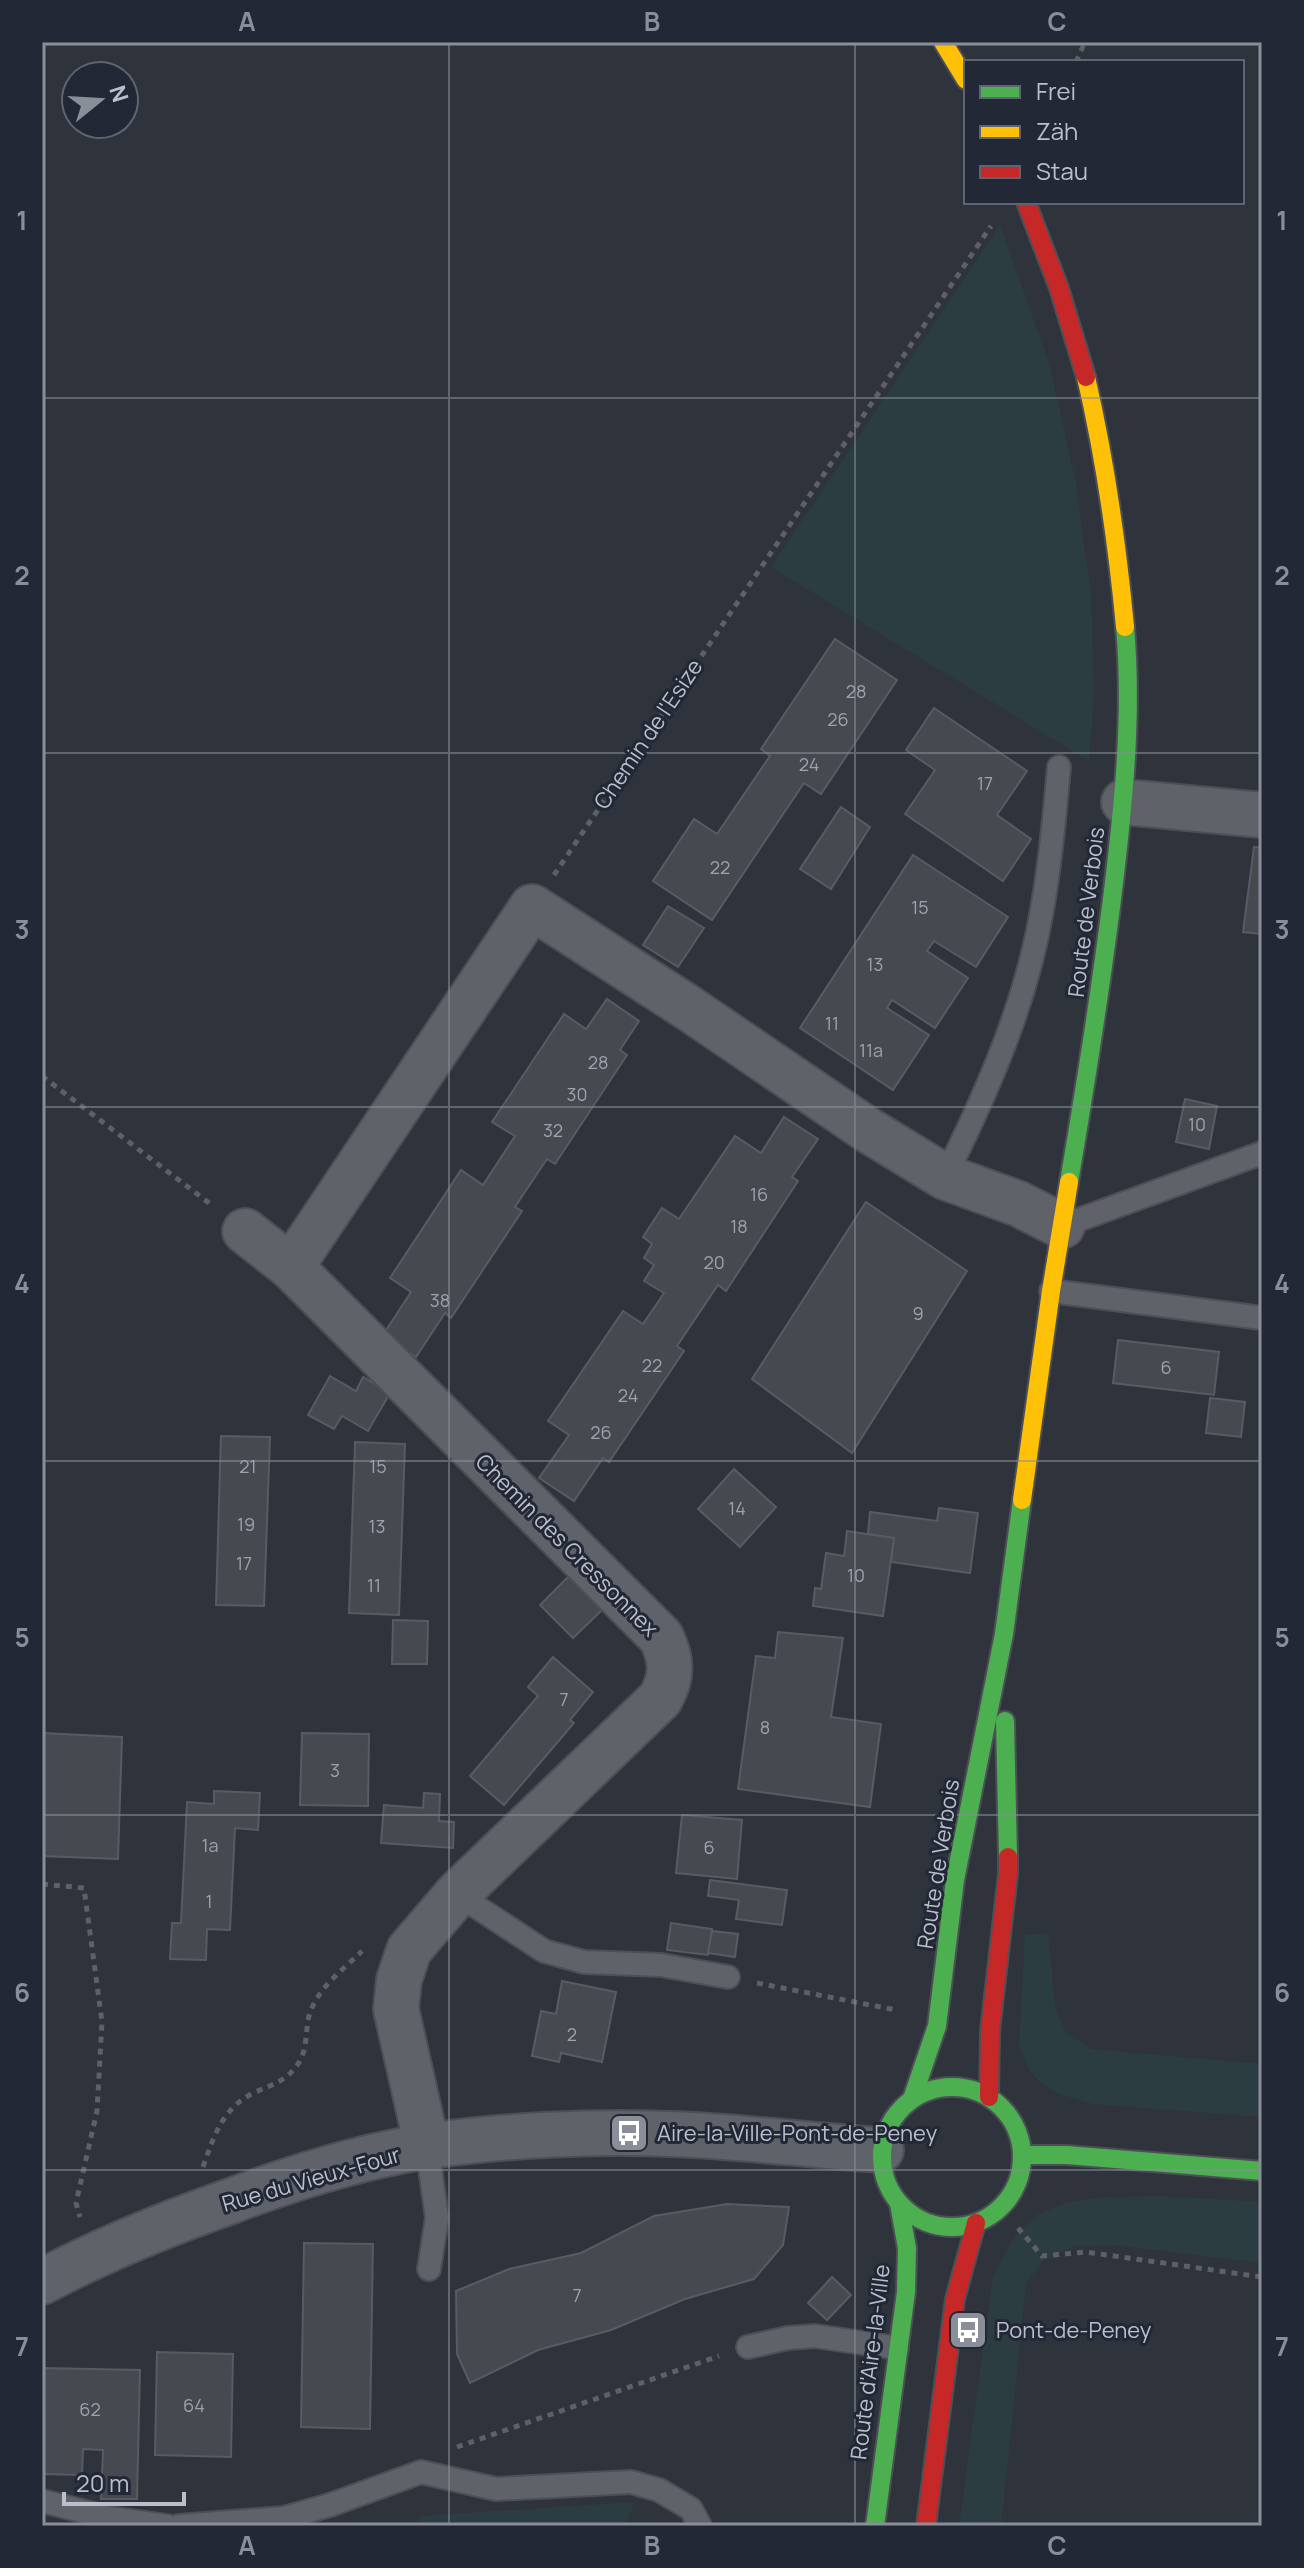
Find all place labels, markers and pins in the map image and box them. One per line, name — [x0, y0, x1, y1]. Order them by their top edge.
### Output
bus stop icon: Aire-la-Ville-Pont-de-Peney — [608, 2112, 650, 2154]
place label: Aire-la-Ville-Pont-de-Peney — [657, 2118, 938, 2148]
bus stop icon: Pont-de-Peney — [947, 2309, 989, 2351]
place label: Pont-de-Peney — [996, 2315, 1152, 2345]

